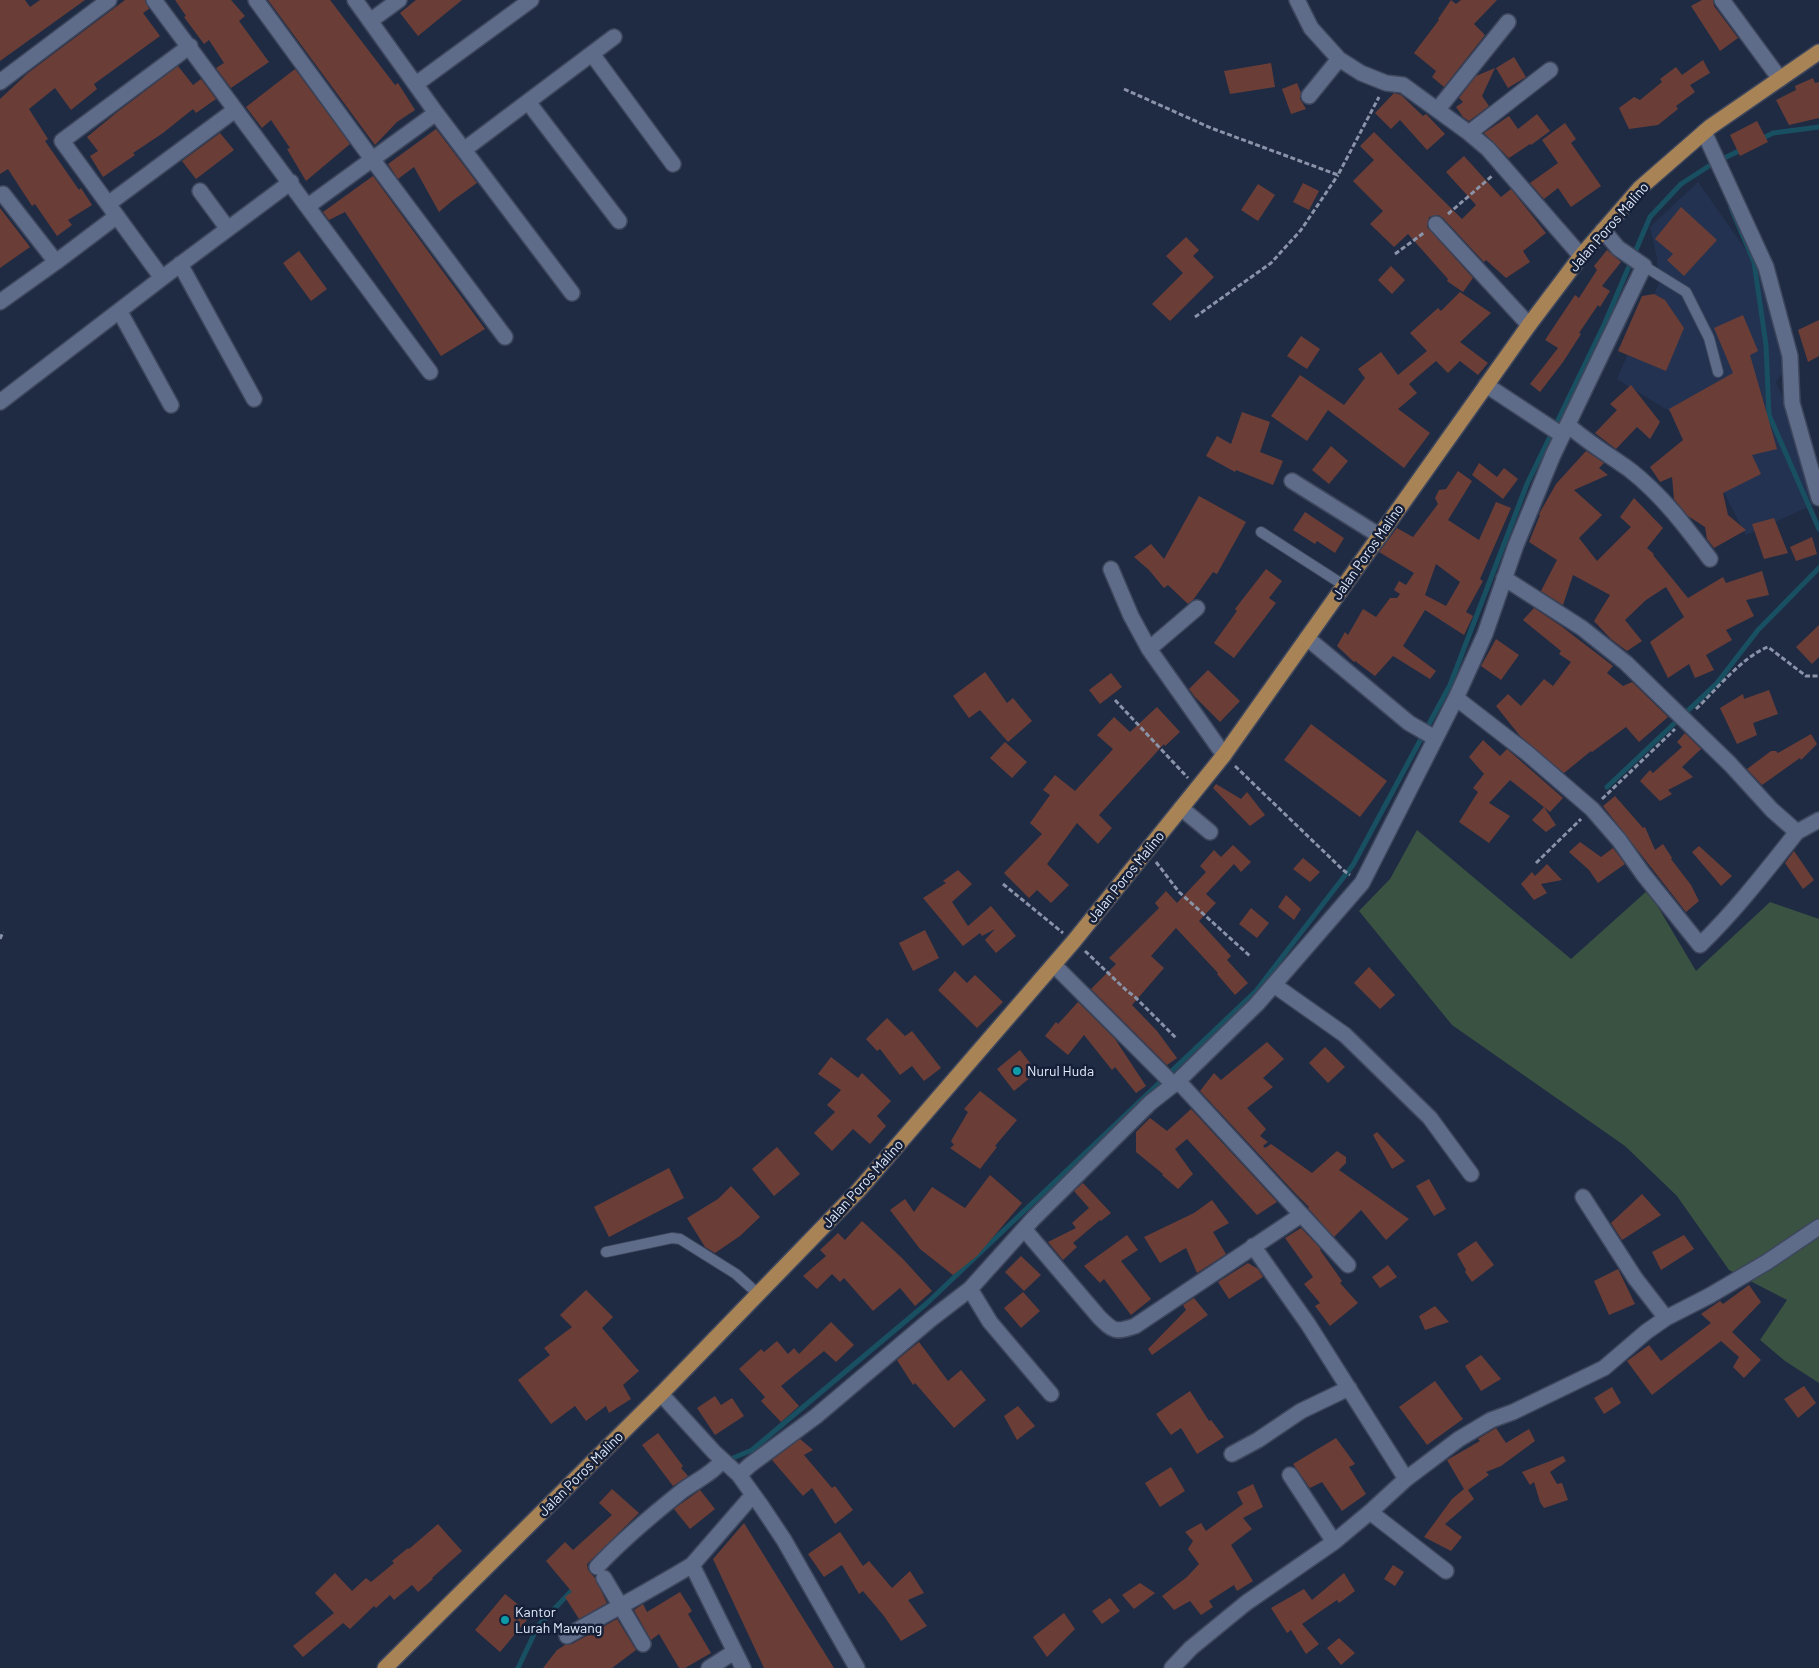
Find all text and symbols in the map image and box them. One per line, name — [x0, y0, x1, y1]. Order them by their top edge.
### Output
street label: Jalan Poros Malino — [1566, 179, 1652, 275]
street label: Jalan Poros Malino — [1329, 501, 1407, 603]
street label: Jalan Poros Malino — [1084, 828, 1168, 926]
place label: Nurul Huda — [1027, 1063, 1094, 1079]
marker: Nurul Huda — [1011, 1065, 1023, 1077]
street label: Jalan Poros Malino — [819, 1136, 907, 1232]
street label: Jalan Poros Malino — [535, 1428, 627, 1520]
place label: Kantor Lurah Mawang — [515, 1604, 602, 1636]
marker: Kantor Lurah Mawang — [499, 1614, 511, 1626]

